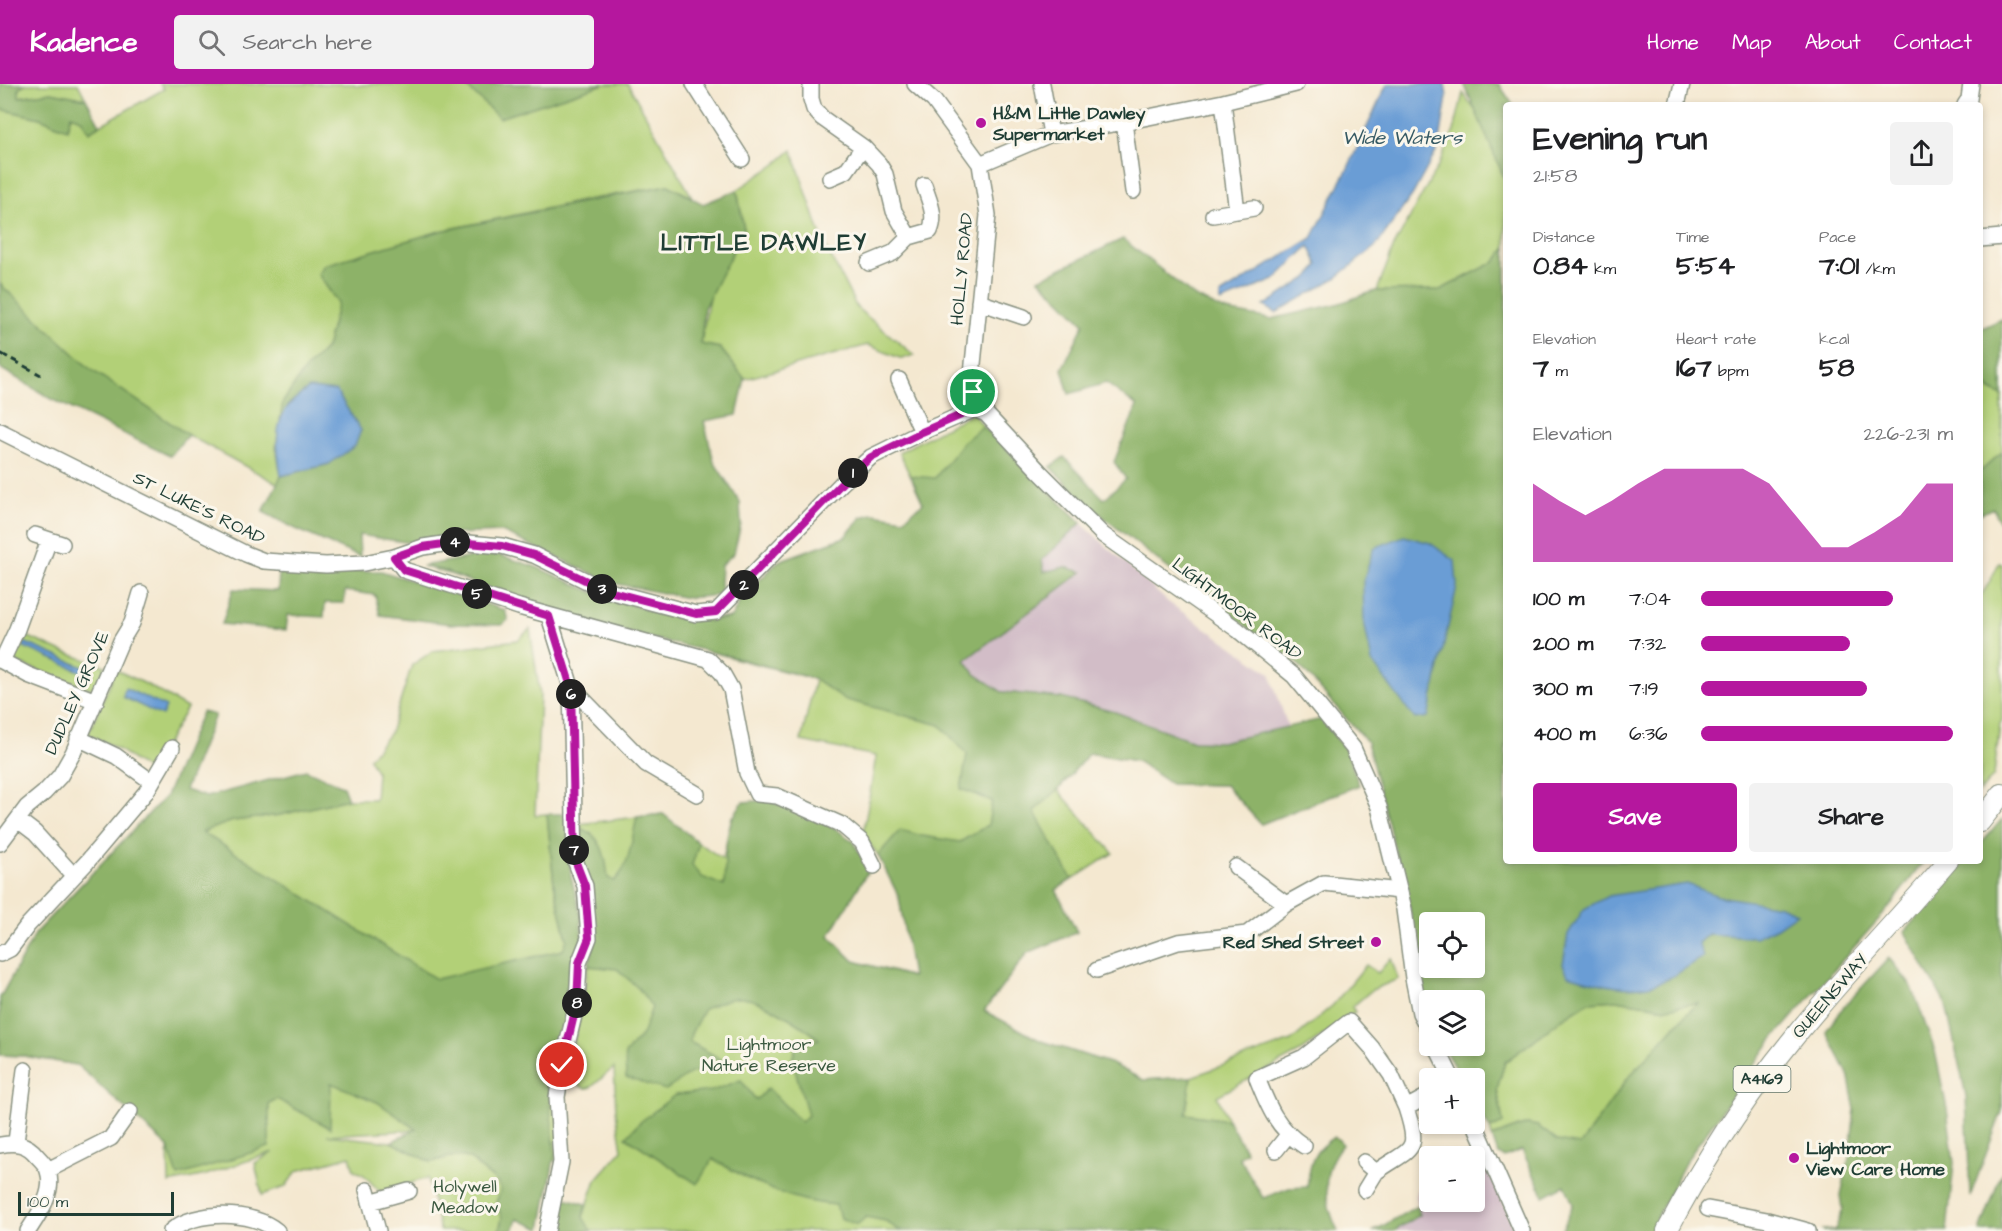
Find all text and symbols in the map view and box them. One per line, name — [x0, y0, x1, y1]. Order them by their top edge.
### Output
search box — [174, 15, 594, 69]
text: Kadence — [30, 23, 138, 62]
icon: search — [195, 26, 228, 59]
text: Search here — [243, 27, 372, 58]
text: Home — [1647, 28, 1699, 57]
text: Map — [1732, 28, 1772, 57]
text: About — [1805, 28, 1861, 57]
text: Contact — [1894, 28, 1972, 57]
place label: H&M Little Dawley Supermarket — [992, 101, 1146, 147]
marker: H&M Little Dawley Supermarket — [974, 116, 988, 130]
text: Evening run — [1533, 116, 1707, 162]
button: share — [1890, 122, 1953, 185]
water label: Wide Waters — [1342, 124, 1463, 152]
text: 21:58 — [1533, 162, 1577, 190]
street label: HOLLY ROAD — [945, 211, 979, 326]
district label: LITTLE DAWLEY — [660, 226, 868, 260]
text: Distance — [1533, 226, 1595, 248]
text: Time — [1676, 226, 1710, 248]
text: Pace — [1819, 226, 1856, 248]
text: 0.84 — [1533, 248, 1588, 284]
text: 5:54 — [1676, 248, 1735, 284]
text: 7:01 — [1819, 248, 1859, 284]
text: km — [1588, 258, 1616, 280]
text: /km — [1859, 258, 1895, 280]
text: Elevation — [1533, 328, 1596, 350]
text: Heart rate — [1676, 328, 1756, 350]
text: kcal — [1819, 328, 1850, 350]
text: 7 — [1533, 350, 1549, 386]
text: 167 — [1676, 350, 1712, 386]
text: 58 — [1819, 350, 1854, 386]
text: m — [1549, 360, 1568, 382]
text: bpm — [1712, 360, 1748, 382]
pin — [947, 366, 998, 417]
icon: arrive — [956, 375, 989, 408]
text: Elevation — [1533, 420, 1612, 448]
text: 226–231 m — [1864, 420, 1953, 448]
pin: 1 — [838, 458, 868, 488]
text: 1 — [852, 462, 854, 484]
street label: ST LUKE'S ROAD — [129, 465, 269, 551]
pin: 4 — [440, 527, 470, 557]
text: 4 — [450, 531, 460, 553]
street label: LIGHTMOOR ROAD — [1167, 552, 1307, 666]
pin: 2 — [729, 570, 759, 600]
pin: 3 — [587, 574, 617, 604]
text: 2 — [739, 574, 749, 596]
text: 3 — [598, 578, 606, 600]
pin: 5 — [462, 579, 492, 609]
text: 5 — [471, 583, 483, 605]
text: 100 m — [1533, 585, 1584, 613]
text: 7:04 — [1629, 585, 1671, 613]
street label: DUDLEY GROVE — [39, 627, 116, 759]
text: 200 m — [1533, 630, 1593, 658]
text: 7:32 — [1629, 630, 1666, 658]
text: 300 m — [1533, 675, 1592, 703]
text: 7:19 — [1629, 675, 1659, 703]
pin: 6 — [556, 679, 586, 709]
text: 6 — [566, 683, 576, 705]
text: 400 m — [1533, 720, 1595, 748]
text: 6:36 — [1629, 720, 1668, 748]
button: Save — [1533, 783, 1737, 852]
button: Share — [1749, 783, 1953, 852]
pin: 7 — [559, 835, 589, 865]
text: 7 — [569, 839, 579, 861]
map controls — [1419, 912, 1485, 1212]
button: locate — [1419, 912, 1485, 978]
place label: Red Shed Street — [1223, 930, 1365, 955]
marker: Red Shed Street — [1369, 935, 1383, 949]
street label: QUEENSWAY — [1786, 948, 1874, 1044]
pin: 8 — [562, 988, 592, 1018]
button: layers — [1419, 990, 1485, 1056]
text: 8 — [572, 992, 582, 1014]
park label: Lightmoor Nature Reserve — [702, 1032, 836, 1078]
pin — [536, 1039, 587, 1090]
icon: check — [545, 1048, 578, 1081]
road number: A4169 — [1734, 1066, 1790, 1092]
button: + — [1419, 1068, 1485, 1134]
place label: Lightmoor View Care Home — [1805, 1136, 1945, 1182]
button: − — [1419, 1146, 1485, 1212]
marker: Lightmoor View Care Home — [1787, 1151, 1801, 1165]
park label: Holywell Meadow — [431, 1174, 499, 1220]
scale bar — [18, 1189, 174, 1216]
text: 100 m — [27, 1191, 68, 1213]

